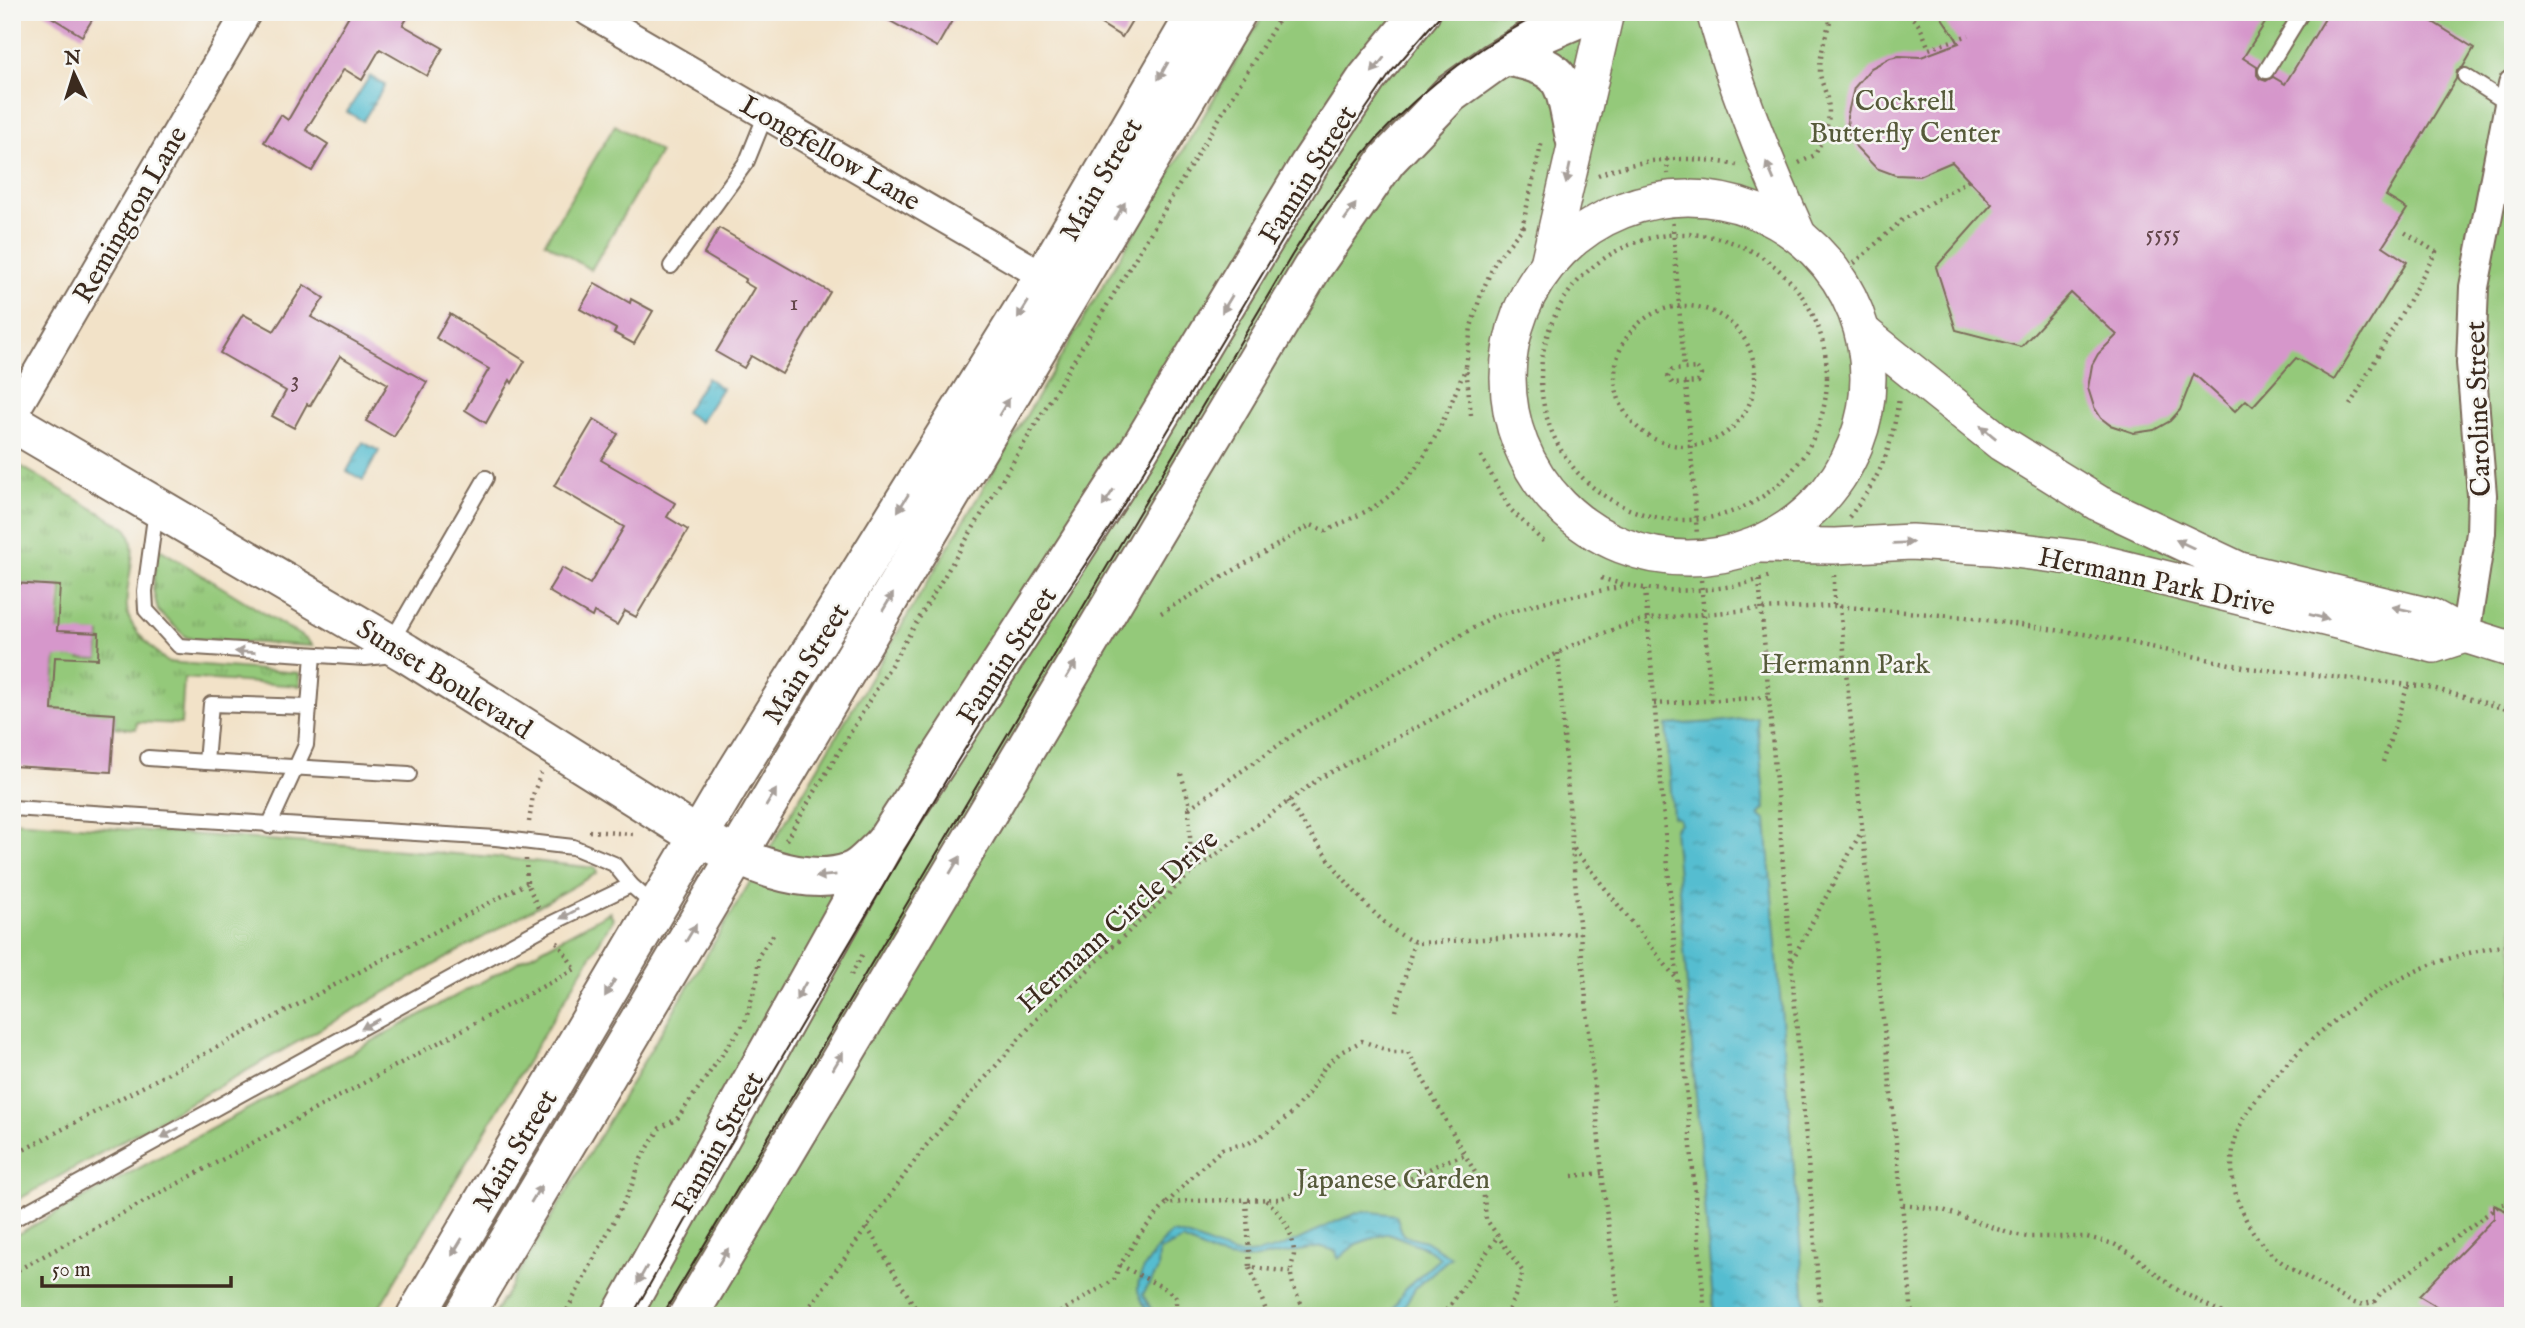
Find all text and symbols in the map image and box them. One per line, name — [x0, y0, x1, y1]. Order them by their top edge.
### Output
north arrow — [38, 38, 108, 108]
text: N — [63, 46, 83, 72]
one-way arrow — [1370, 56, 1385, 74]
one-way arrow — [1157, 62, 1169, 81]
park label: Cockrell Butterfly Center — [1810, 85, 2000, 152]
street label: Longfellow Lane — [733, 88, 926, 220]
street label: Fannin Street — [1253, 99, 1366, 251]
street label: Main Street — [1053, 112, 1152, 248]
street label: Remington Lane — [66, 120, 196, 310]
one-way arrow — [1764, 161, 1775, 182]
one-way arrow — [1562, 163, 1573, 185]
one-way arrow — [1114, 202, 1126, 221]
one-way arrow — [1343, 203, 1357, 221]
house number: 5555 — [2146, 219, 2181, 250]
house number: 1 — [790, 288, 798, 319]
one-way arrow — [1221, 295, 1233, 314]
one-way arrow — [1016, 300, 1029, 319]
street label: Caroline Street — [2459, 320, 2500, 497]
house number: 3 — [291, 365, 299, 396]
one-way arrow — [998, 397, 1011, 416]
one-way arrow — [1979, 425, 1997, 440]
one-way arrow — [1101, 489, 1115, 507]
one-way arrow — [897, 494, 910, 513]
one-way arrow — [1893, 537, 1915, 549]
one-way arrow — [2175, 538, 2195, 550]
street label: Hermann Park Drive — [2035, 540, 2278, 625]
street label: Fannin Street — [951, 581, 1066, 732]
one-way arrow — [881, 593, 894, 612]
street label: Main Street — [756, 597, 858, 731]
one-way arrow — [2391, 604, 2413, 615]
street label: Sunset Boulevard — [349, 612, 538, 748]
one-way arrow — [2308, 612, 2330, 623]
one-way arrow — [234, 646, 256, 657]
park label: Hermann Park — [1760, 648, 1931, 683]
one-way arrow — [1065, 661, 1077, 680]
one-way arrow — [765, 788, 777, 807]
street label: Hermann Circle Drive — [1011, 822, 1226, 1021]
one-way arrow — [948, 856, 961, 875]
one-way arrow — [815, 870, 837, 881]
one-way arrow — [559, 909, 579, 920]
one-way arrow — [684, 923, 697, 942]
one-way arrow — [603, 979, 616, 998]
one-way arrow — [795, 981, 807, 1001]
one-way arrow — [360, 1018, 379, 1030]
one-way arrow — [832, 1051, 844, 1071]
street label: Fannin Street — [666, 1066, 773, 1221]
street label: Main Street — [466, 1083, 566, 1219]
one-way arrow — [160, 1127, 180, 1139]
park label: Japanese Garden — [1293, 1163, 1490, 1198]
one-way arrow — [530, 1184, 542, 1203]
one-way arrow — [450, 1238, 463, 1257]
scale bar — [42, 1244, 231, 1288]
one-way arrow — [716, 1247, 728, 1267]
text: 50 m — [52, 1257, 91, 1284]
one-way arrow — [636, 1265, 648, 1285]

